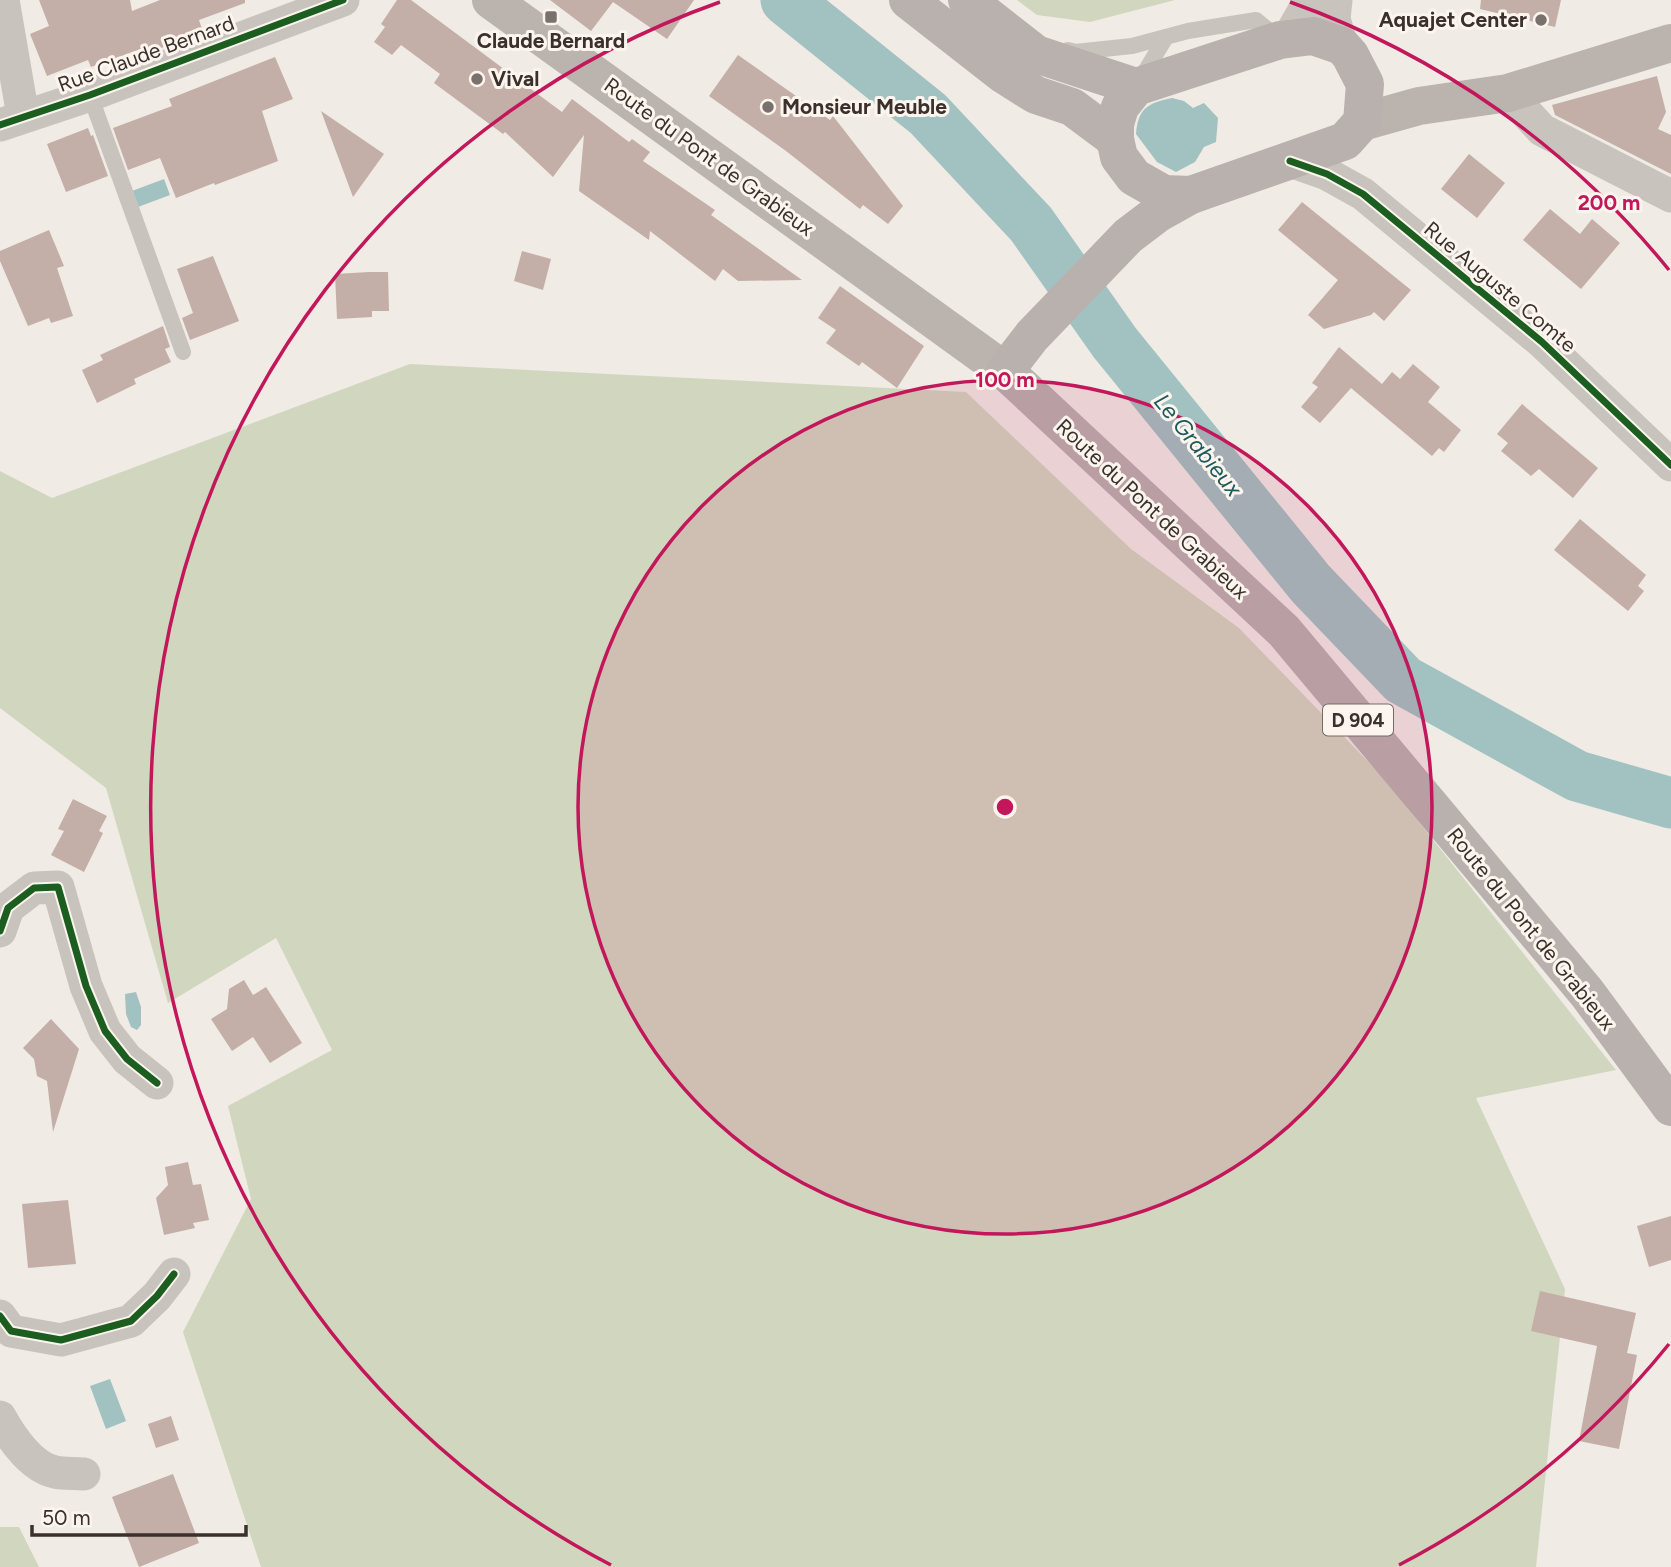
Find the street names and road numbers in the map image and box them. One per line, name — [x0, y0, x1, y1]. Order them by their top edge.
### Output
street label: Rue Claude Bernard — [54, 10, 237, 97]
street label: Route du Pont de Grabieux — [600, 72, 819, 241]
street label: Rue Auguste Comte — [1419, 216, 1581, 357]
street label: Route du Pont de Grabieux — [1051, 413, 1253, 604]
road number: D 904 — [1323, 705, 1393, 736]
street label: Route du Pont de Grabieux — [1442, 823, 1621, 1035]

